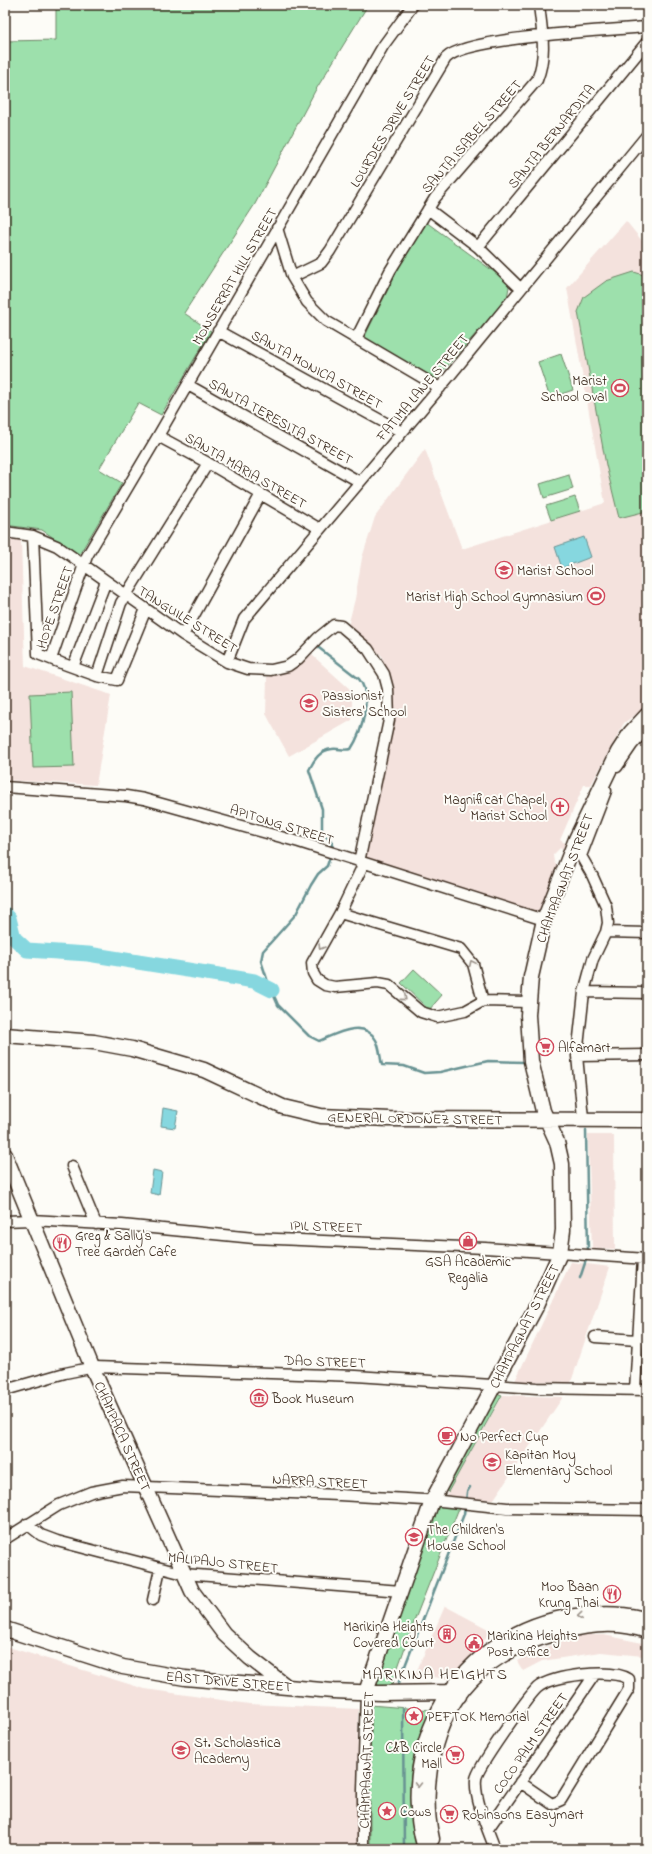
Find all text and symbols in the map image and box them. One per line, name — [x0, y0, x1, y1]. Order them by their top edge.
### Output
street label: LOURDES DRIVE STREET — [345, 52, 441, 192]
street label: SANTA ISABEL STREET — [417, 76, 527, 198]
street label: SANTA BERNARDITA — [503, 80, 601, 194]
street label: MONSERRAT HILL STREET — [187, 204, 283, 349]
street label: SANTA MONICA STREET — [247, 325, 386, 415]
street label: FATIMA LANE STREET — [371, 330, 474, 447]
place label: Marist School Oval — [541, 371, 607, 408]
street label: SANTA TERESITA STREET — [204, 374, 356, 471]
sports icon: Marist School Oval — [610, 378, 630, 398]
street label: SANTA MARIA STREET — [181, 428, 310, 515]
school or university icon: Marist School — [494, 560, 514, 580]
place label: Marist School — [517, 561, 594, 582]
street label: HOPE STREET — [31, 563, 79, 652]
street label: TANGUILE STREET — [133, 581, 241, 659]
sports icon: Marist High School Gymnasium — [586, 586, 606, 606]
place label: Marist High School Gymnasium — [406, 587, 583, 609]
place label: Passionist Sisters' School — [322, 686, 406, 723]
school or university icon: Passionist Sisters' School — [299, 693, 319, 713]
place label: Magnificat Chapel, Marist School — [444, 790, 547, 827]
church icon: Magnificat Chapel, Marist School — [550, 797, 570, 817]
street label: APITONG STREET — [227, 800, 336, 851]
street label: CHAMPAGNAT STREET — [531, 811, 600, 946]
one-way arrow — [318, 943, 325, 950]
one-way arrow — [469, 960, 477, 968]
one-way arrow — [399, 994, 407, 1001]
supermarket icon: Alfamart — [535, 1037, 555, 1057]
place label: Alfamart — [558, 1038, 611, 1059]
street label: GENERAL ORDOÑEZ STREET — [327, 1107, 503, 1132]
street label: IPIL STREET — [289, 1216, 362, 1239]
place label: Greg & Sally's Tree Garden Cafe — [75, 1226, 177, 1263]
shop icon: GSA Academic Regalia — [458, 1231, 478, 1251]
restaurant icon: Greg & Sally's Tree Garden Cafe — [52, 1233, 72, 1253]
place label: GSA Academic Regalia — [425, 1252, 512, 1290]
street label: CHAMPAGNAT STREET — [485, 1261, 566, 1392]
street label: DAO STREET — [283, 1351, 366, 1374]
street label: CHAMPACA STREET — [88, 1378, 155, 1495]
museum icon: Book Museum — [249, 1388, 269, 1408]
place label: Book Museum — [271, 1389, 354, 1410]
cafe icon: No Perfect Cup — [437, 1426, 457, 1446]
place label: No Perfect Cup — [460, 1427, 549, 1448]
place label: Kapitan Moy Elementary School — [505, 1445, 612, 1483]
school or university icon: Kapitan Moy Elementary School — [482, 1452, 502, 1472]
street label: NARRA STREET — [272, 1470, 368, 1495]
place label: The Children's House School — [427, 1520, 506, 1557]
school or university icon: The Children's House School — [404, 1527, 424, 1547]
street label: MALIPAJO STREET — [167, 1547, 279, 1580]
place label: Moo Baan Krung Thai — [538, 1577, 599, 1615]
restaurant icon: Moo Baan Krung Thai — [602, 1584, 622, 1604]
one-way arrow — [577, 1611, 584, 1620]
place label: Marikina Heights Covered Court — [343, 1617, 434, 1654]
building icon: Marikina Heights Covered Court — [437, 1624, 457, 1644]
place label: Marikina Heights Post Office — [487, 1626, 578, 1663]
public building icon: Marikina Heights Post Office — [464, 1633, 484, 1653]
district label: MARIKINA HEIGHTS — [362, 1663, 508, 1687]
street label: EAST DRIVE STREET — [165, 1667, 293, 1698]
street label: COCO PALM STREET — [488, 1689, 574, 1799]
street label: CHAMPAGNAT STREET — [355, 1691, 380, 1829]
place icon: PEFTOK Memorial — [404, 1706, 424, 1726]
place label: PEFTOK Memorial — [427, 1707, 529, 1728]
place label: St. Scholastica Academy — [194, 1733, 281, 1771]
place label: C&B Circle Mall — [386, 1738, 443, 1775]
school or university icon: St. Scholastica Academy — [171, 1740, 191, 1760]
supermarket icon: C&B Circle Mall — [445, 1745, 465, 1765]
one-way arrow — [414, 1782, 422, 1788]
place icon: Cows — [377, 1801, 397, 1821]
place label: Cows — [400, 1802, 431, 1823]
supermarket icon: Robinsons Easymart — [439, 1804, 459, 1824]
place label: Robinsons Easymart — [462, 1805, 584, 1827]

